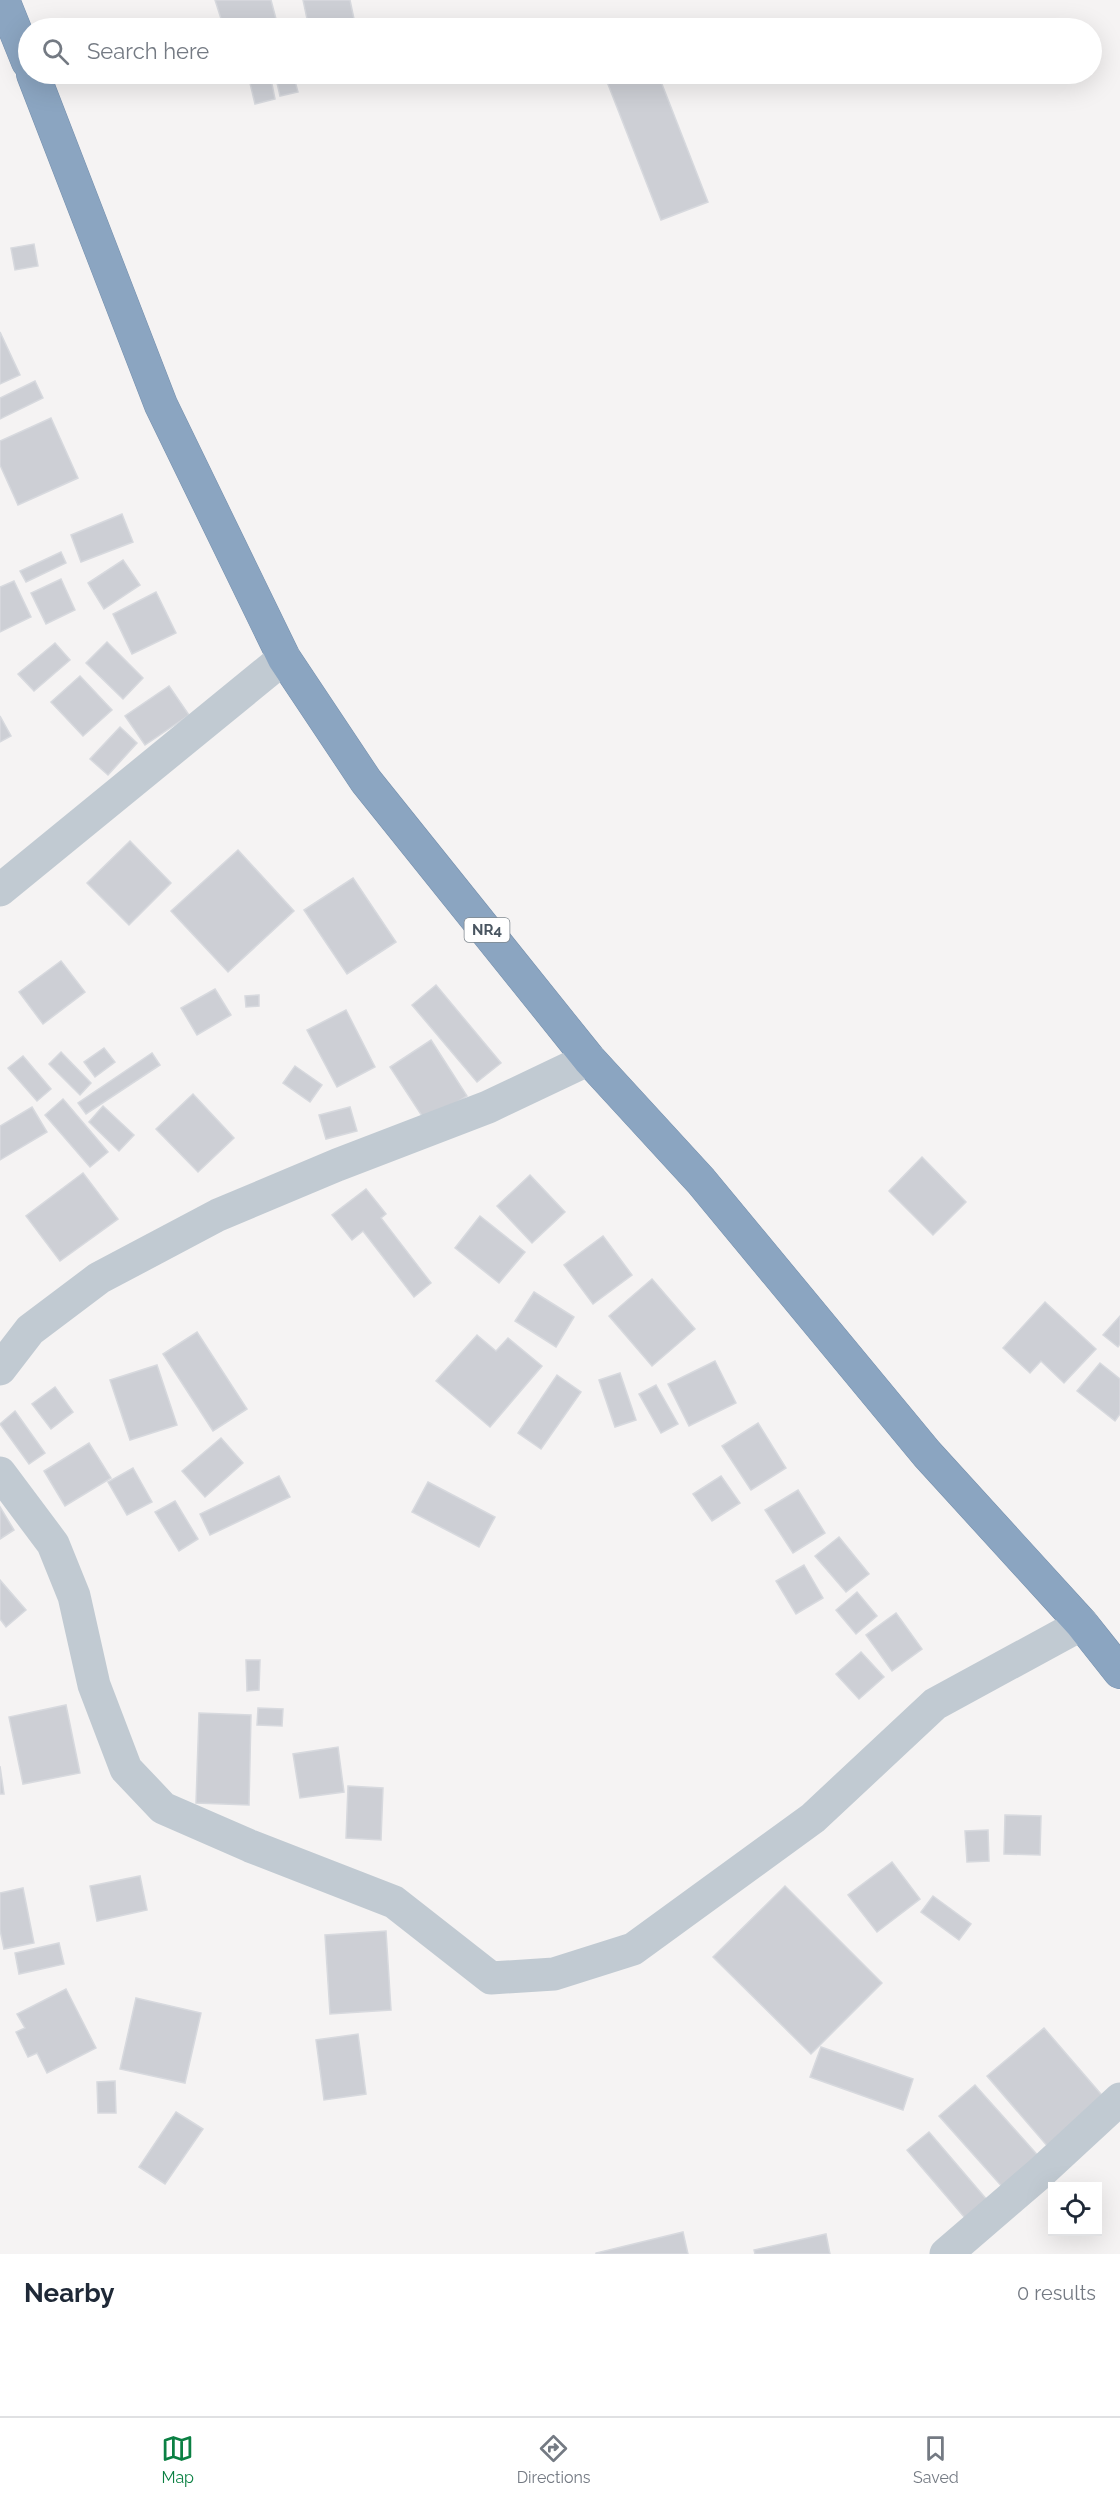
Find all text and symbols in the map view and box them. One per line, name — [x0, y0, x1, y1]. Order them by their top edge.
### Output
search box — [18, 18, 1102, 84]
icon: search — [39, 35, 72, 68]
text: Search here — [87, 38, 209, 64]
road number: NR4 — [464, 918, 510, 942]
map controls — [1048, 2182, 1102, 2236]
button: locate — [1048, 2182, 1102, 2236]
text: Nearby — [24, 2278, 114, 2308]
text: 0 results — [1017, 2281, 1096, 2305]
tab: Map — [161, 2432, 194, 2487]
tab: Directions — [517, 2432, 591, 2487]
tab: Saved — [913, 2432, 959, 2487]

